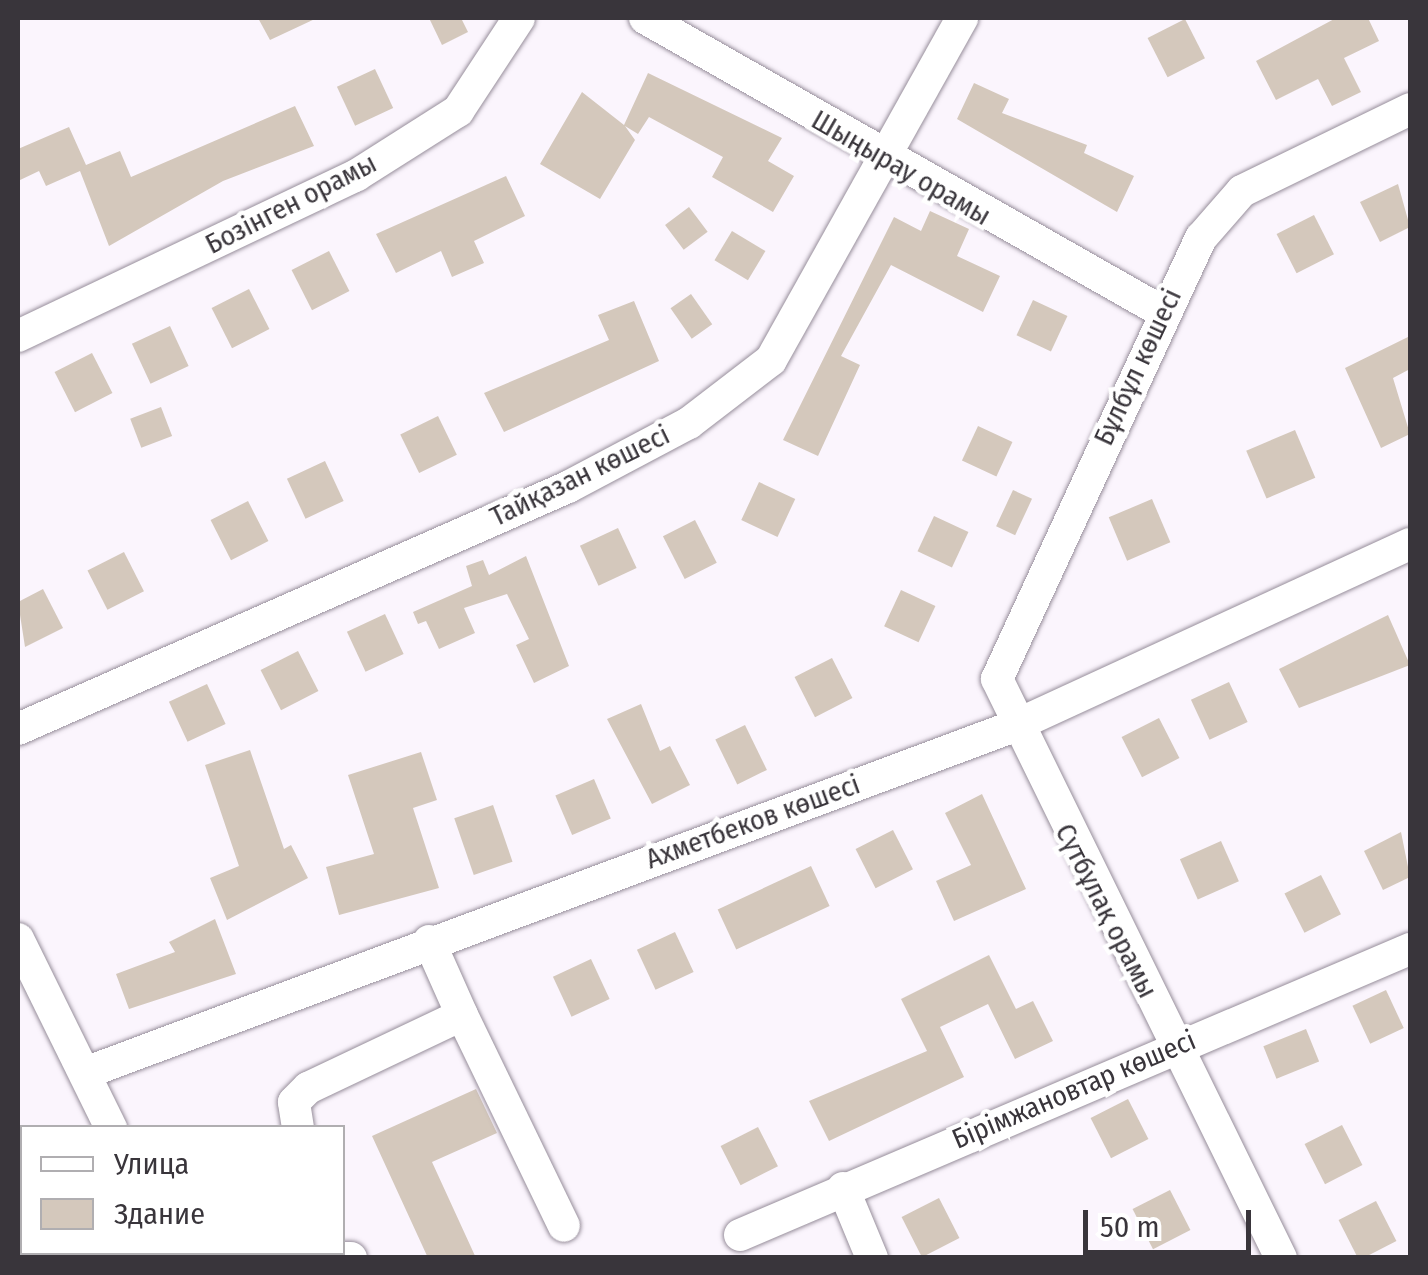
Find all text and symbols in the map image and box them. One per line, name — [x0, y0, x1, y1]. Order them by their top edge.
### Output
street label: Шыңырау орамы — [806, 103, 996, 233]
street label: Бозінген орамы — [200, 147, 382, 261]
street label: Бұлбұл көшесі — [1087, 283, 1189, 451]
street label: Тайқазан көшесі — [485, 418, 675, 534]
street label: Ахметбеков көшесі — [641, 768, 865, 876]
street label: Cүтбұлақ орамы — [1048, 818, 1164, 1004]
street label: Бірімжановтар көшесі — [947, 1024, 1201, 1156]
legend — [20, 1125, 345, 1255]
text: Улица — [114, 1146, 189, 1182]
scale bar — [1088, 1190, 1256, 1252]
text: Здание — [114, 1196, 205, 1232]
text: 50 m — [1100, 1209, 1160, 1245]

